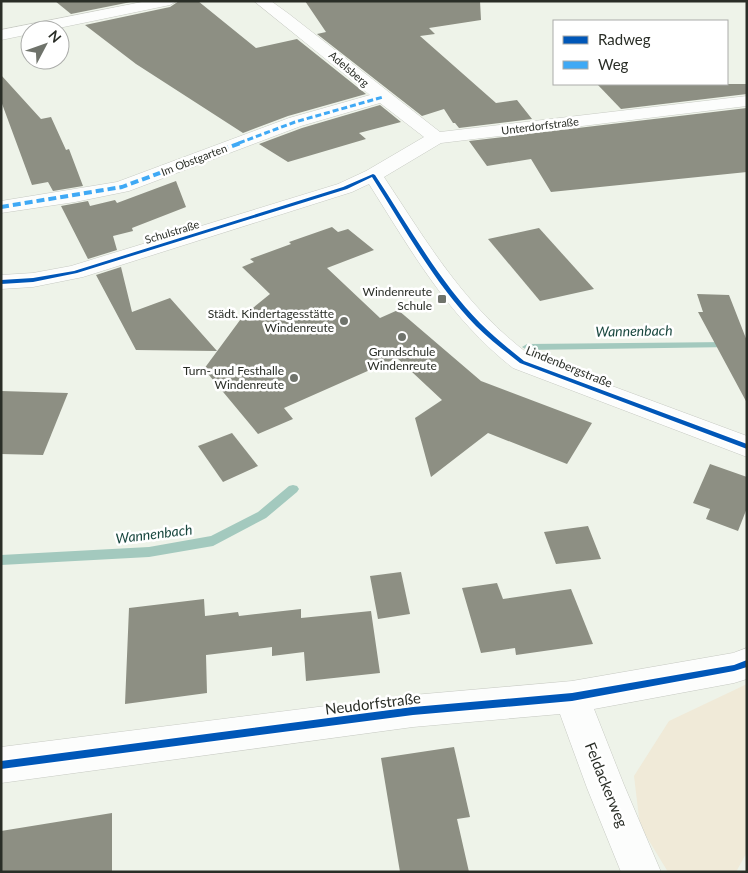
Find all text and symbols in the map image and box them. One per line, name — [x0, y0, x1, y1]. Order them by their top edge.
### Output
north arrow — [20, 20, 70, 70]
legend — [553, 20, 728, 85]
text: N — [45, 26, 65, 46]
text: Radweg — [598, 30, 651, 48]
street label: Adelsberg — [327, 48, 372, 89]
text: Weg — [598, 55, 629, 73]
street label: Unterdorfstraße — [500, 114, 580, 137]
street label: Im Obstgarten — [159, 141, 229, 178]
street label: Schulstraße — [143, 217, 201, 246]
place label: Windenreute Schule — [363, 284, 432, 313]
marker: Windenreute Schule — [436, 293, 448, 305]
place label: Städt. Kindertagesstätte Windenreute — [208, 306, 334, 335]
marker: Städt. Kindertagesstätte Windenreute — [338, 315, 350, 327]
water label: Wannenbach — [595, 321, 673, 340]
marker: Grundschule Windenreute — [396, 331, 408, 343]
street label: Lindenbergstraße — [524, 342, 615, 391]
place label: Grundschule Windenreute — [367, 344, 437, 373]
place label: Turn- und Festhalle Windenreute — [183, 363, 284, 392]
marker: Turn- und Festhalle Windenreute — [288, 372, 300, 384]
water label: Wannenbach — [115, 520, 193, 547]
street label: Neudorfstraße — [324, 688, 422, 718]
street label: Feldackerweg — [582, 739, 632, 830]

